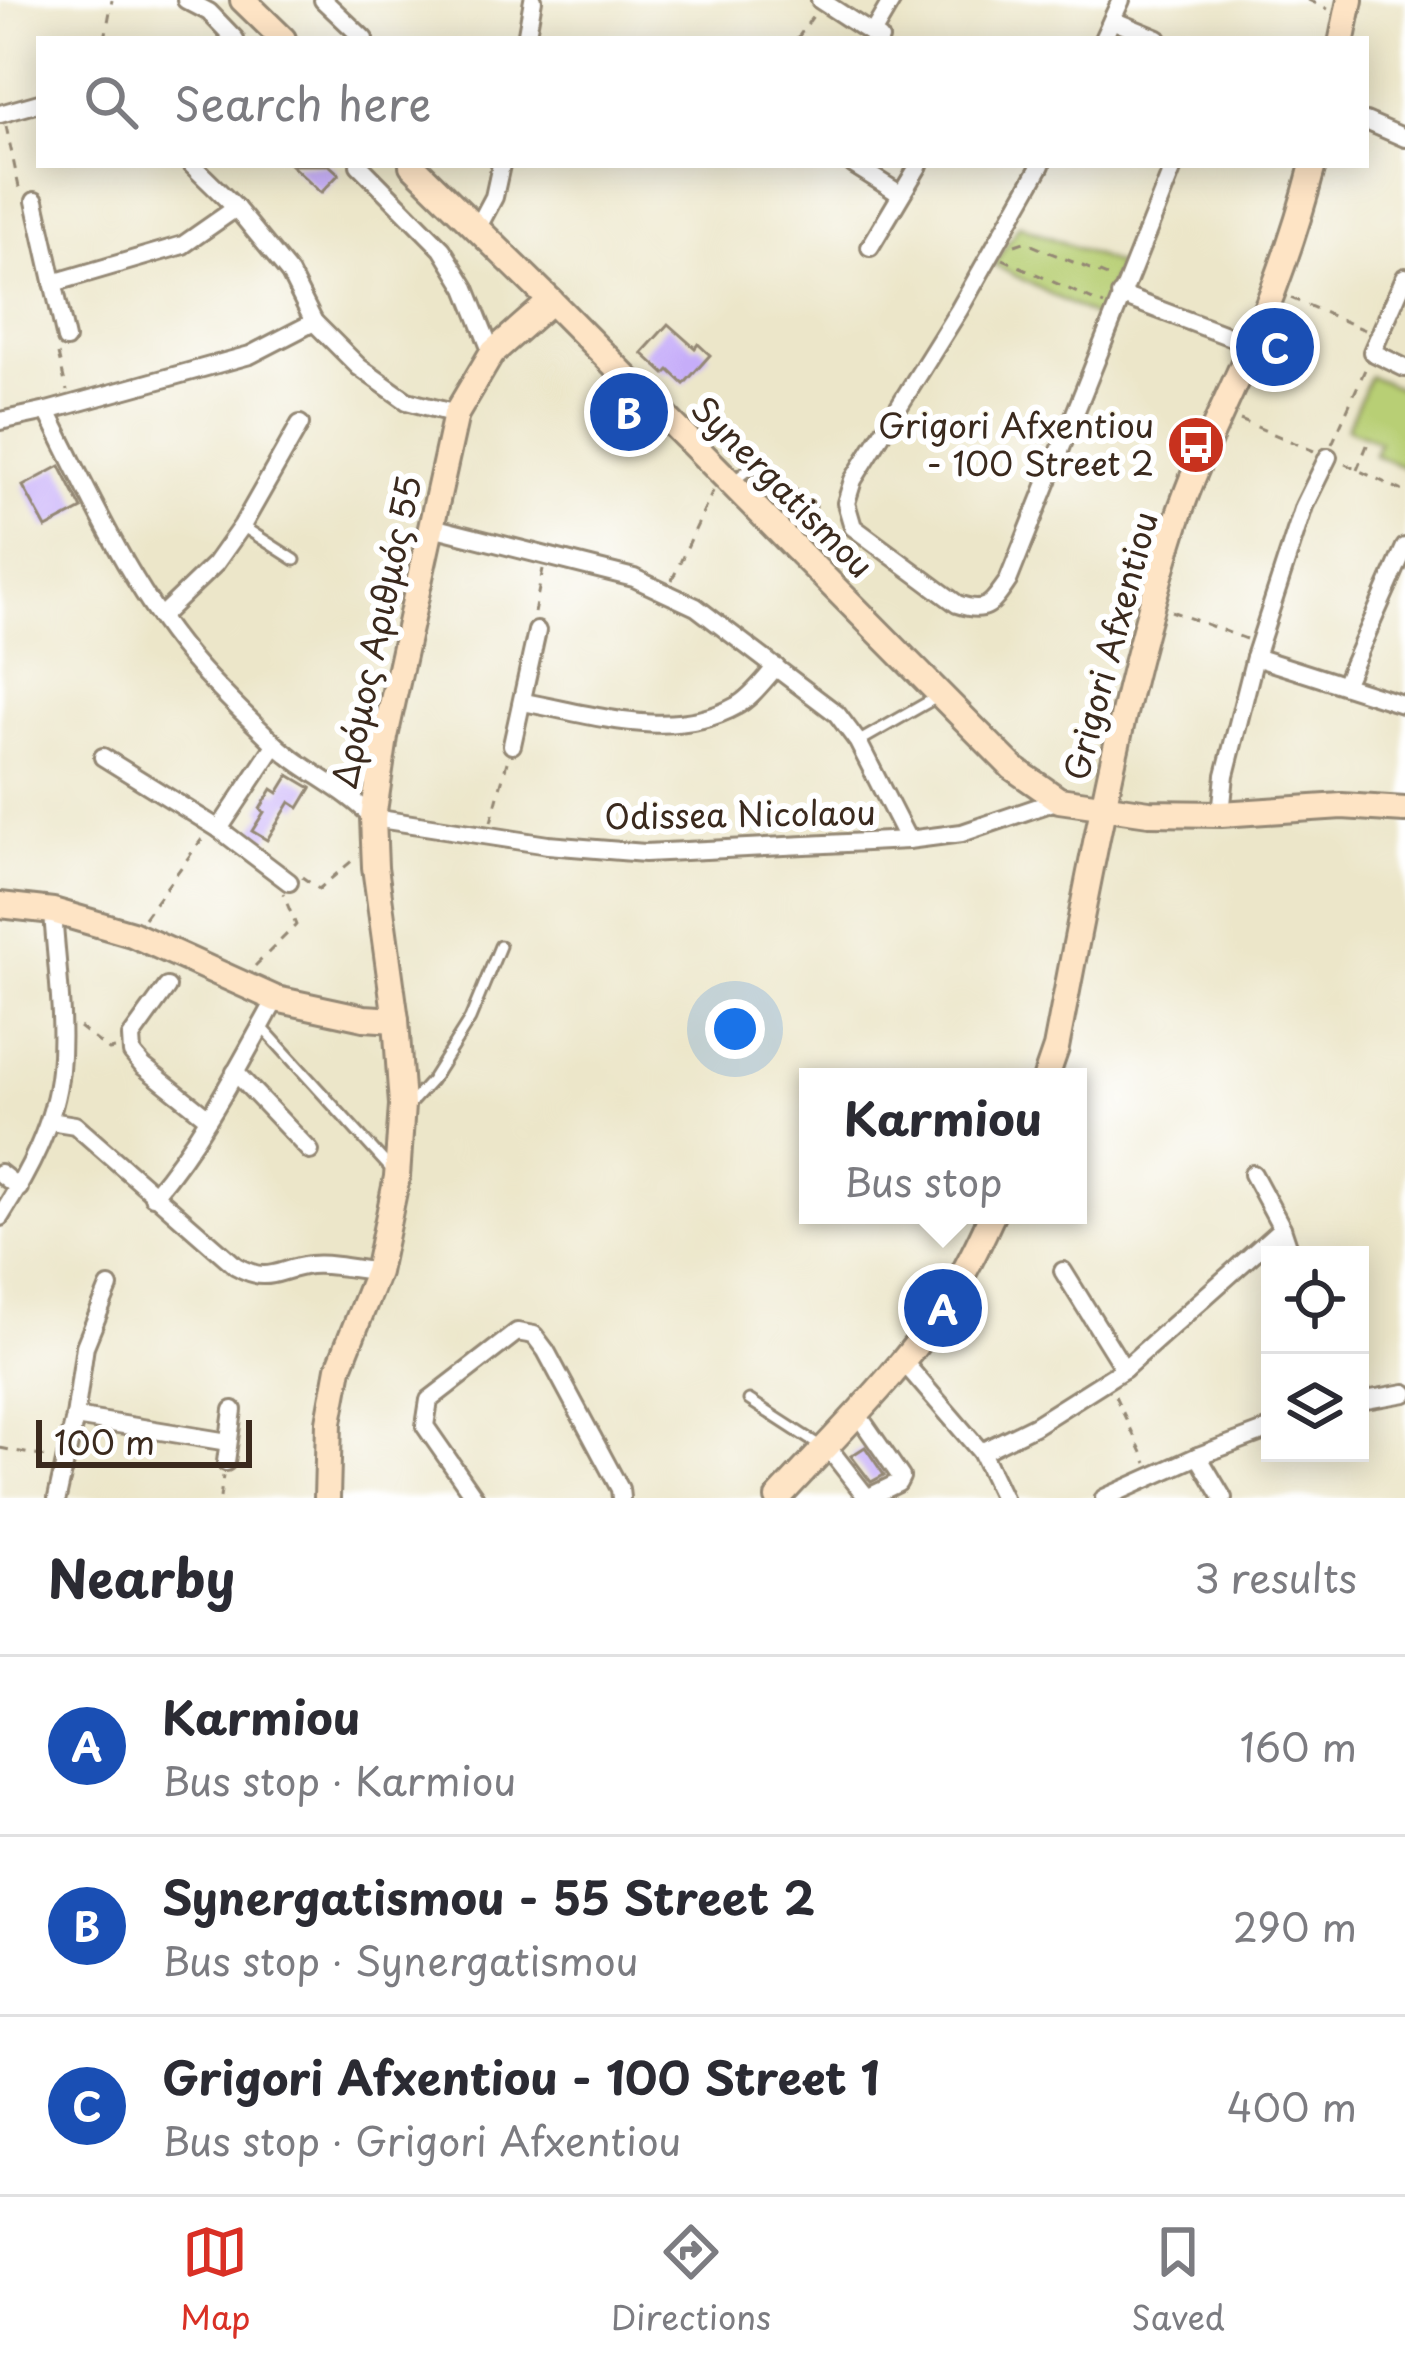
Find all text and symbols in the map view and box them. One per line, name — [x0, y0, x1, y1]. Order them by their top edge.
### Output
search box — [36, 36, 1369, 168]
text: Search here — [174, 68, 431, 136]
icon: search — [78, 69, 144, 135]
pin: C — [1236, 302, 1314, 392]
pin: B — [590, 367, 668, 457]
street label: Synergatismou — [681, 383, 886, 588]
place label: Grigori Afxentiou - 100 Street 2 — [878, 399, 1154, 487]
bus stop icon: Grigori Afxentiou - 100 Street 2 — [1165, 414, 1227, 476]
street label: Δρόμος Αριθμός 55 — [317, 471, 433, 793]
street label: Grigori Afxentiou — [1049, 506, 1169, 785]
street label: Odissea Nicolaou — [604, 786, 876, 840]
your location — [705, 999, 765, 1059]
popup — [799, 1068, 1087, 1224]
text: Karmiou — [844, 1083, 1042, 1151]
text: Bus stop — [844, 1151, 1003, 1210]
map controls — [1261, 1246, 1369, 1462]
button: locate — [1261, 1246, 1369, 1354]
pin: A — [904, 1263, 982, 1353]
button: layers — [1261, 1354, 1369, 1462]
scale bar — [36, 1414, 252, 1467]
text: 100 m — [54, 1416, 155, 1466]
text: Nearby — [48, 1538, 235, 1615]
text: 3 results — [1194, 1547, 1357, 1606]
text: Karmiou — [162, 1682, 360, 1750]
text: A — [72, 1716, 102, 1775]
text: 160 m — [1240, 1716, 1357, 1775]
text: Bus stop · Karmiou — [162, 1750, 516, 1809]
text: Synergatismou - 55 Street 2 — [162, 1862, 815, 1930]
text: B — [74, 1896, 100, 1955]
text: 290 m — [1233, 1896, 1357, 1955]
text: Bus stop · Synergatismou — [162, 1930, 638, 1989]
text: Grigori Afxentiou - 100 Street 1 — [162, 2042, 879, 2110]
text: C — [72, 2076, 102, 2135]
text: 400 m — [1227, 2076, 1357, 2135]
text: Bus stop · Grigori Afxentiou — [162, 2110, 681, 2169]
tab: Map — [180, 2219, 251, 2341]
tab: Directions — [611, 2219, 771, 2341]
tab: Saved — [1131, 2219, 1225, 2341]

